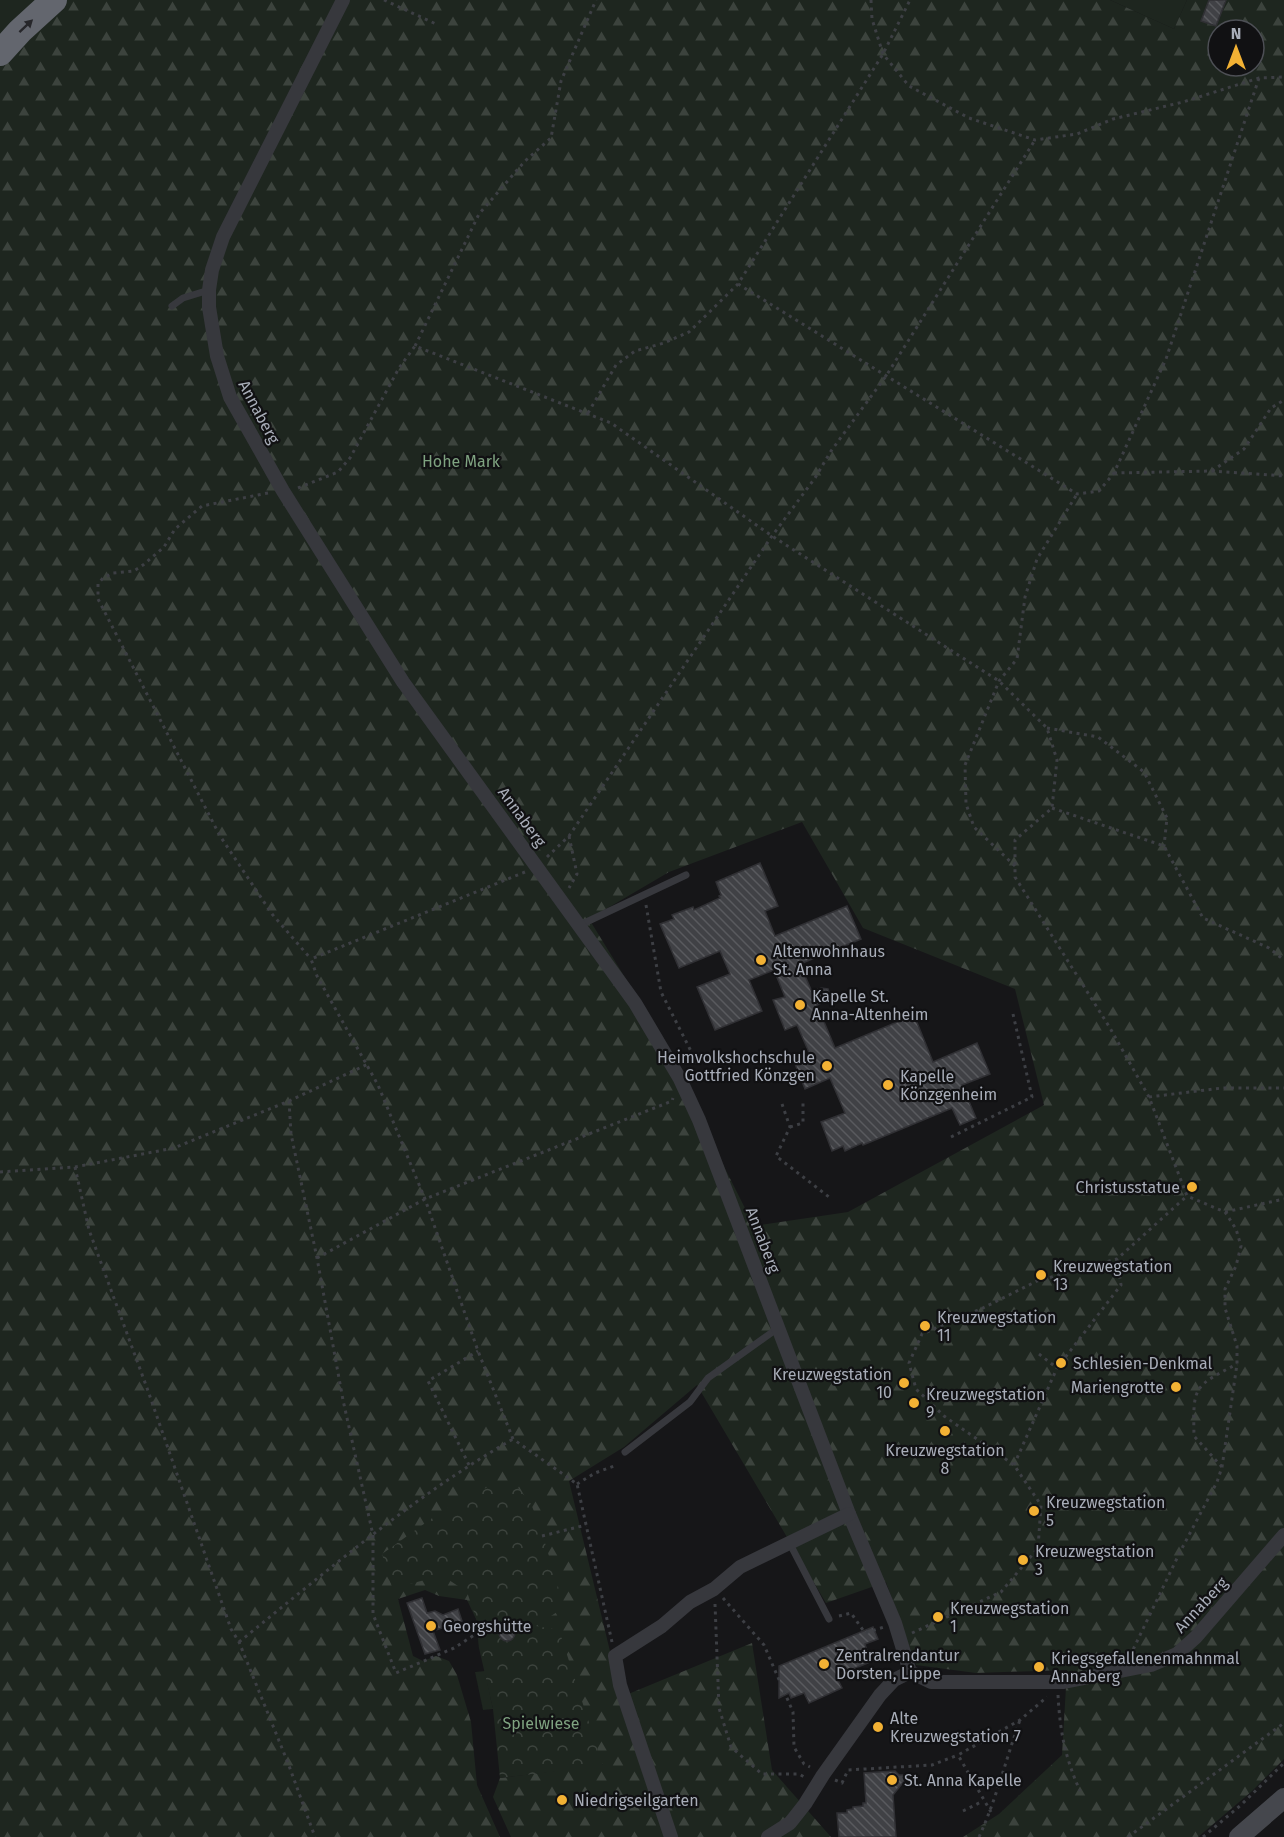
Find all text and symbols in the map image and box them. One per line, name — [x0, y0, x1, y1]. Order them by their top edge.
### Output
north arrow — [1206, 18, 1266, 78]
one-way arrow — [18, 20, 33, 33]
text: N — [1231, 24, 1241, 43]
street label: Annaberg — [234, 377, 284, 448]
park label: Hohe Mark — [422, 452, 501, 471]
street label: Annaberg — [494, 783, 550, 851]
place label: Altenwohnhaus St. Anna — [773, 942, 885, 979]
marker: Altenwohnhaus St. Anna — [754, 953, 768, 967]
place label: Kapelle St. Anna-Altenheim — [812, 987, 929, 1024]
marker: Kapelle St. Anna-Altenheim — [793, 998, 807, 1012]
place label: Heimvolkshochschule Gottfried Könzgen — [657, 1048, 815, 1085]
marker: Heimvolkshochschule Gottfried Könzgen — [820, 1059, 834, 1073]
place label: Kapelle Könzgenheim — [900, 1067, 997, 1104]
marker: Kapelle Könzgenheim — [881, 1078, 895, 1092]
place label: Christusstatue — [1076, 1178, 1180, 1197]
marker: Christusstatue — [1185, 1180, 1199, 1194]
street label: Annaberg — [742, 1204, 784, 1276]
place label: Kreuzwegstation 13 — [1053, 1257, 1172, 1294]
marker: Kreuzwegstation 13 — [1034, 1268, 1048, 1282]
place label: Kreuzwegstation 11 — [937, 1308, 1056, 1345]
marker: Kreuzwegstation 11 — [918, 1319, 932, 1333]
place label: Schlesien-Denkmal — [1073, 1354, 1212, 1373]
marker: Schlesien-Denkmal — [1054, 1356, 1068, 1370]
place label: Kreuzwegstation 10 — [773, 1365, 892, 1402]
marker: Kreuzwegstation 10 — [897, 1376, 911, 1390]
place label: Mariengrotte — [1071, 1378, 1164, 1397]
marker: Mariengrotte — [1169, 1380, 1183, 1394]
place label: Kreuzwegstation 9 — [926, 1385, 1045, 1422]
marker: Kreuzwegstation 9 — [907, 1396, 921, 1410]
marker: Kreuzwegstation 8 — [938, 1424, 952, 1438]
place label: Kreuzwegstation 8 — [885, 1441, 1005, 1478]
place label: Kreuzwegstation 5 — [1046, 1493, 1165, 1530]
marker: Kreuzwegstation 5 — [1027, 1504, 1041, 1518]
place label: Kreuzwegstation 3 — [1035, 1542, 1154, 1579]
marker: Kreuzwegstation 3 — [1016, 1553, 1030, 1567]
street label: Annaberg — [1170, 1573, 1232, 1637]
place label: Kreuzwegstation 1 — [950, 1599, 1069, 1636]
marker: Kreuzwegstation 1 — [931, 1610, 945, 1624]
place label: Georgshütte — [443, 1617, 532, 1636]
marker: Georgshütte — [424, 1619, 438, 1633]
place label: Zentralrendantur Dorsten, Lippe — [836, 1646, 960, 1683]
place label: Kriegsgefallenenmahnmal Annaberg — [1051, 1649, 1240, 1686]
marker: Zentralrendantur Dorsten, Lippe — [817, 1657, 831, 1671]
marker: Kriegsgefallenenmahnmal Annaberg — [1032, 1660, 1046, 1674]
place label: Alte Kreuzwegstation 7 — [890, 1709, 1021, 1746]
park label: Spielwiese — [502, 1714, 580, 1733]
marker: Alte Kreuzwegstation 7 — [871, 1720, 885, 1734]
place label: St. Anna Kapelle — [904, 1771, 1022, 1790]
marker: St. Anna Kapelle — [885, 1773, 899, 1787]
place label: Niedrigseilgarten — [574, 1791, 699, 1810]
marker: Niedrigseilgarten — [555, 1793, 569, 1807]

